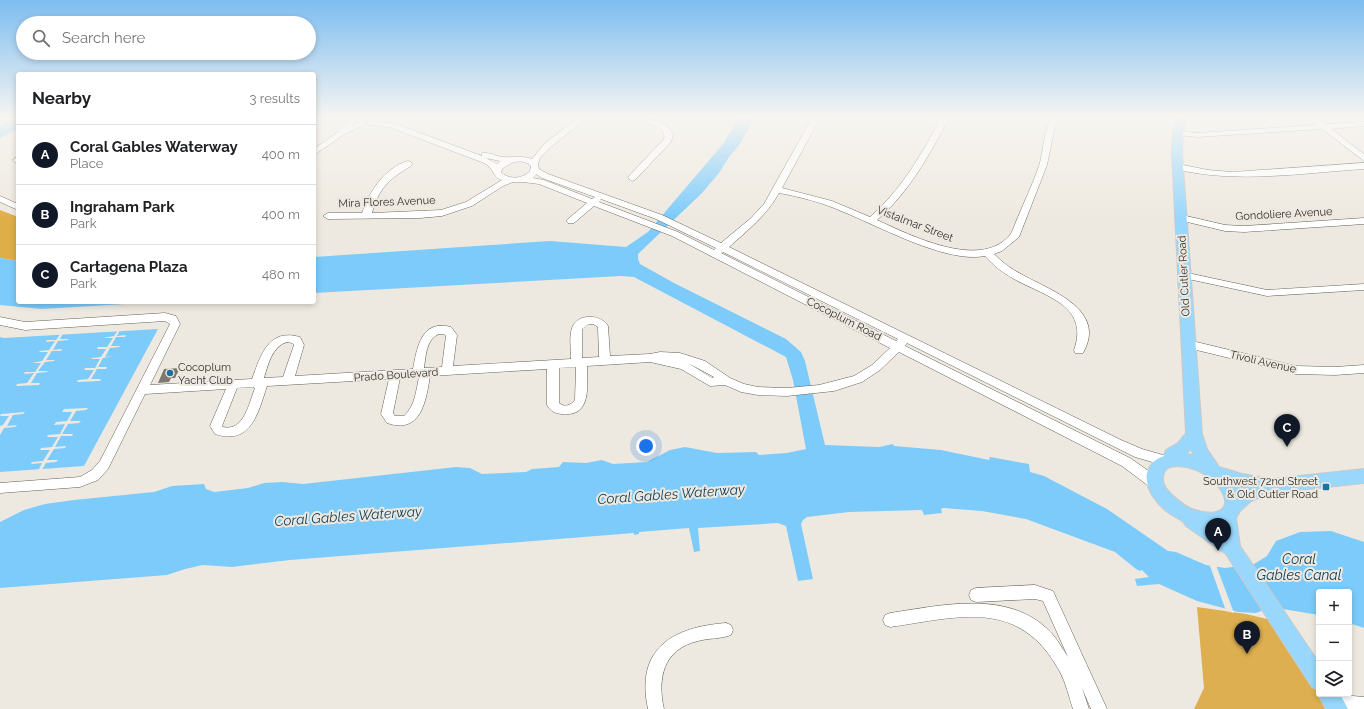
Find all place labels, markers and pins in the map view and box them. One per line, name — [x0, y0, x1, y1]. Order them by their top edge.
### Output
place label: Cocoplum Yacht Club — [178, 361, 233, 387]
marker: Cocoplum Yacht Club — [165, 368, 175, 378]
pin: C — [1274, 414, 1300, 447]
place label: Southwest 72nd Street & Old Cutler Road — [1203, 475, 1318, 501]
marker: Southwest 72nd Street & Old Cutler Road — [1321, 482, 1331, 492]
pin: A — [1205, 518, 1231, 551]
pin: B — [1234, 621, 1260, 654]

